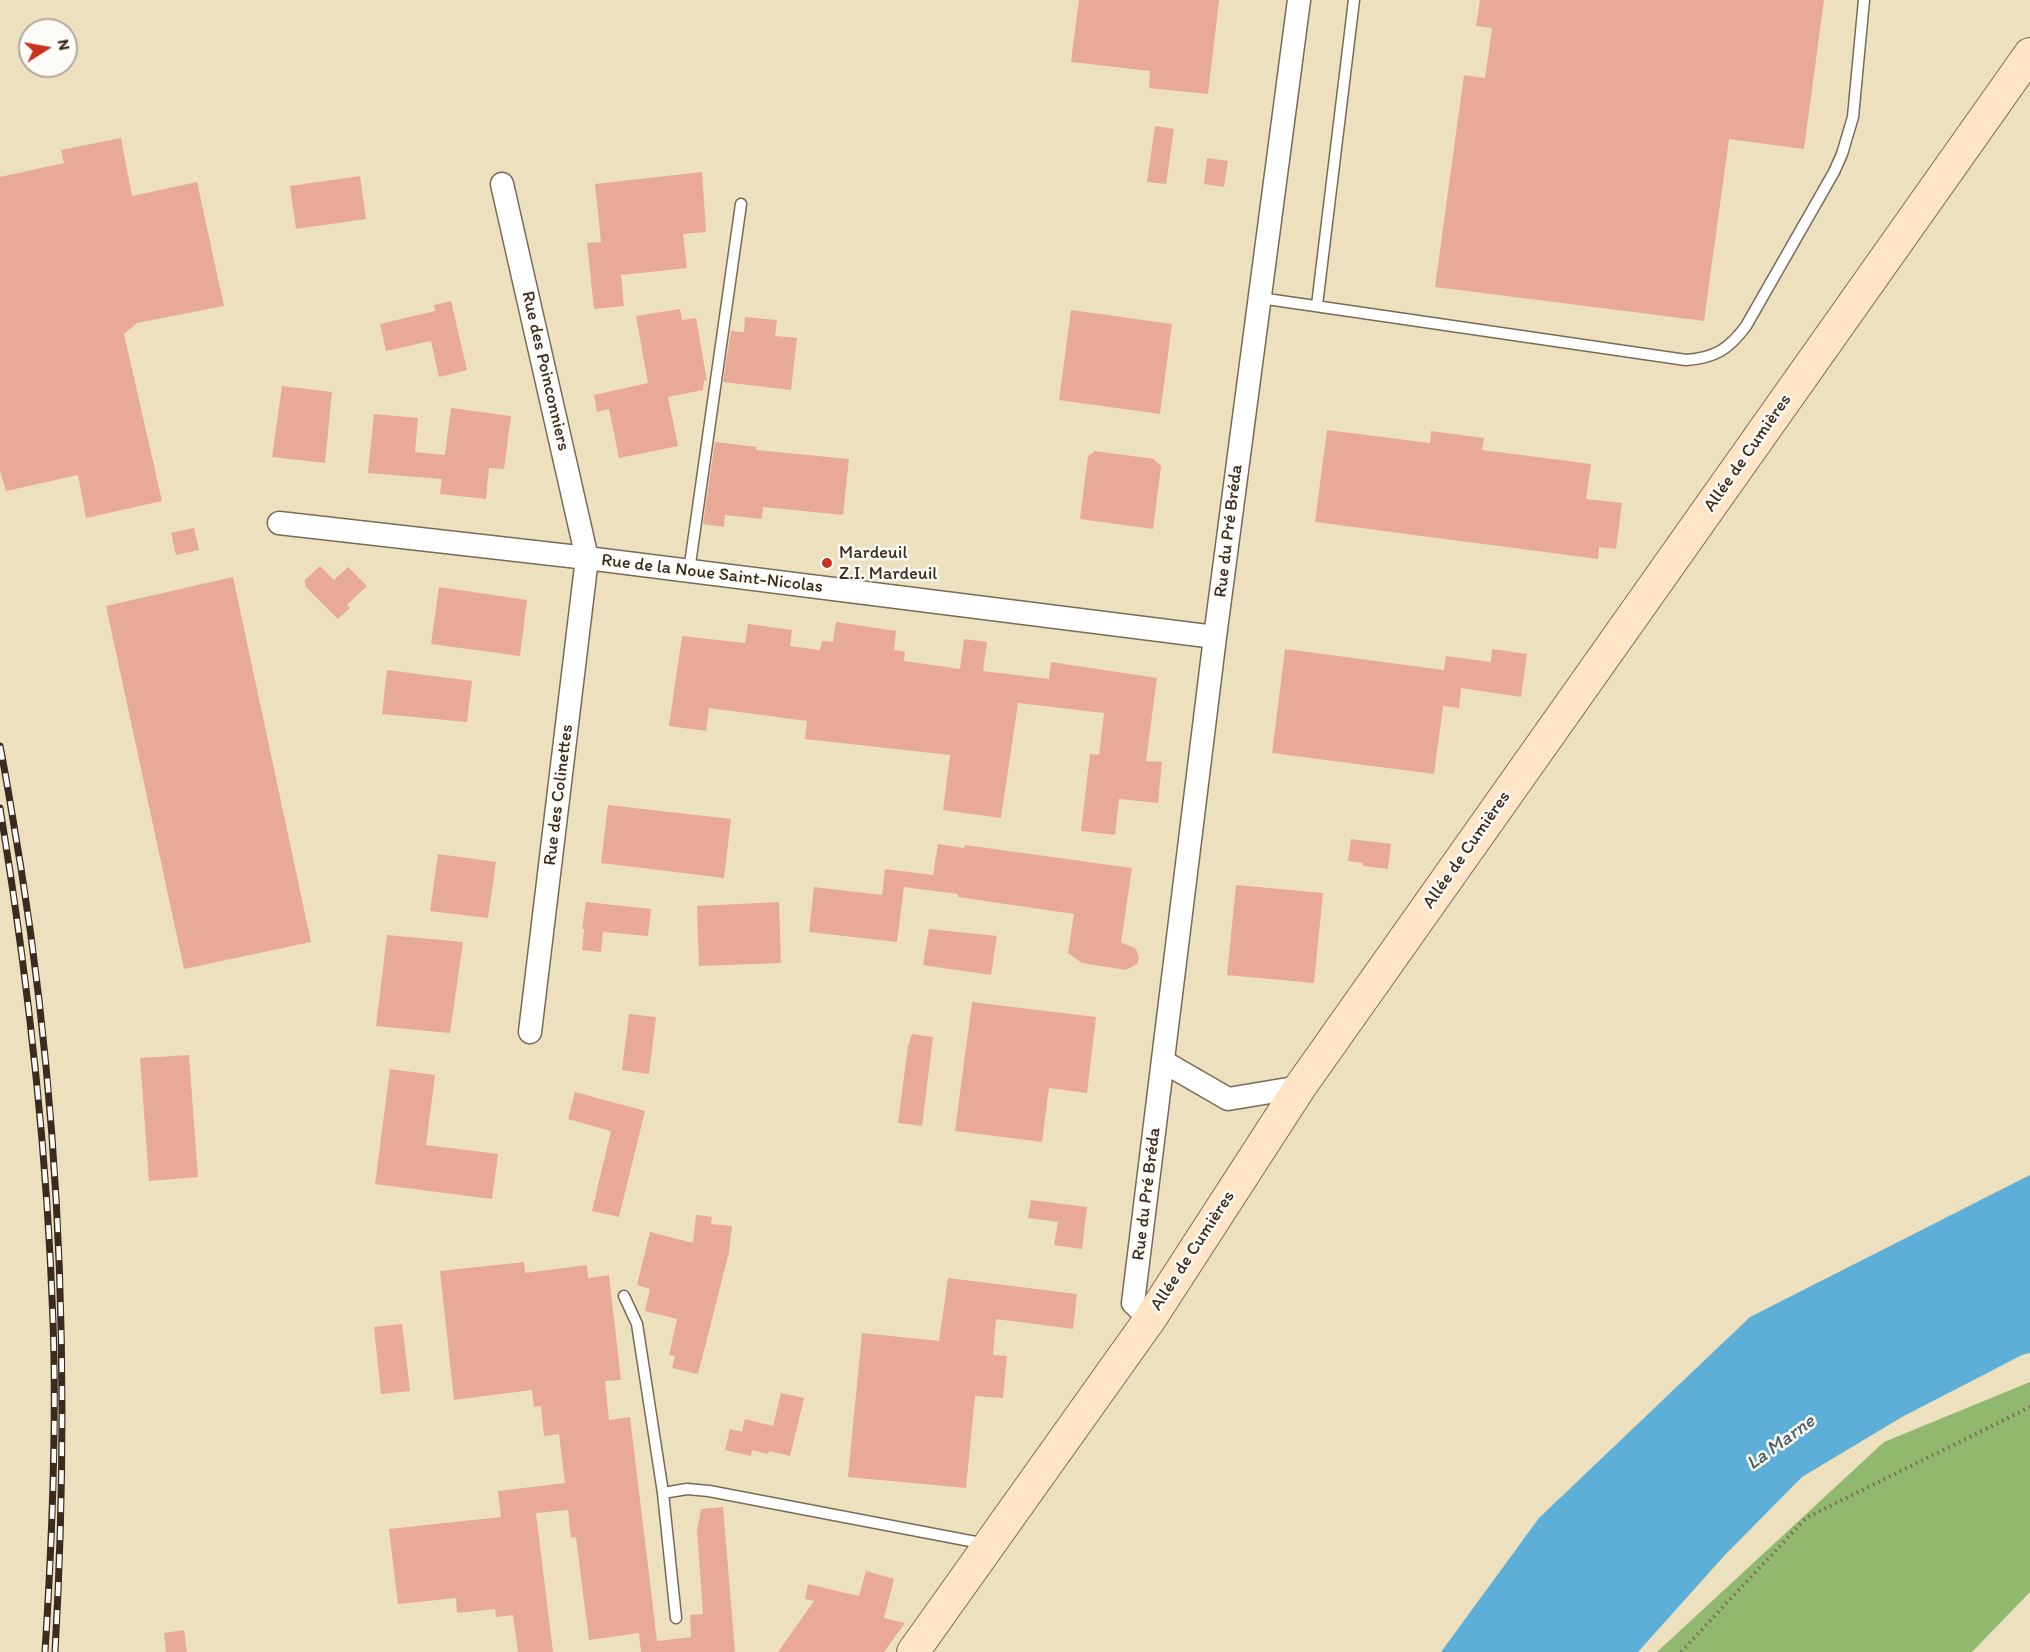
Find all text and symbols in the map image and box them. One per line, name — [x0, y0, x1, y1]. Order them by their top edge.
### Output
north arrow — [18, 18, 78, 78]
text: N — [54, 38, 75, 52]
street label: Rue des Poinconniers — [516, 289, 574, 453]
street label: Allée de Cumières — [1699, 390, 1797, 516]
street label: Rue du Pré Bréda — [1210, 463, 1248, 599]
place label: Mardeuil Z.I. Mardeuil — [839, 542, 937, 584]
street label: Rue de la Noue Saint-Nicolas — [600, 550, 824, 598]
marker: Mardeuil Z.I. Mardeuil — [820, 556, 834, 570]
street label: Rue des Colinettes — [540, 723, 578, 867]
street label: Allée de Cumières — [1418, 787, 1516, 913]
street label: Rue du Pré Bréda — [1128, 1126, 1166, 1262]
street label: Allée de Cumières — [1146, 1187, 1240, 1315]
water label: La Marne — [1742, 1410, 1820, 1476]

